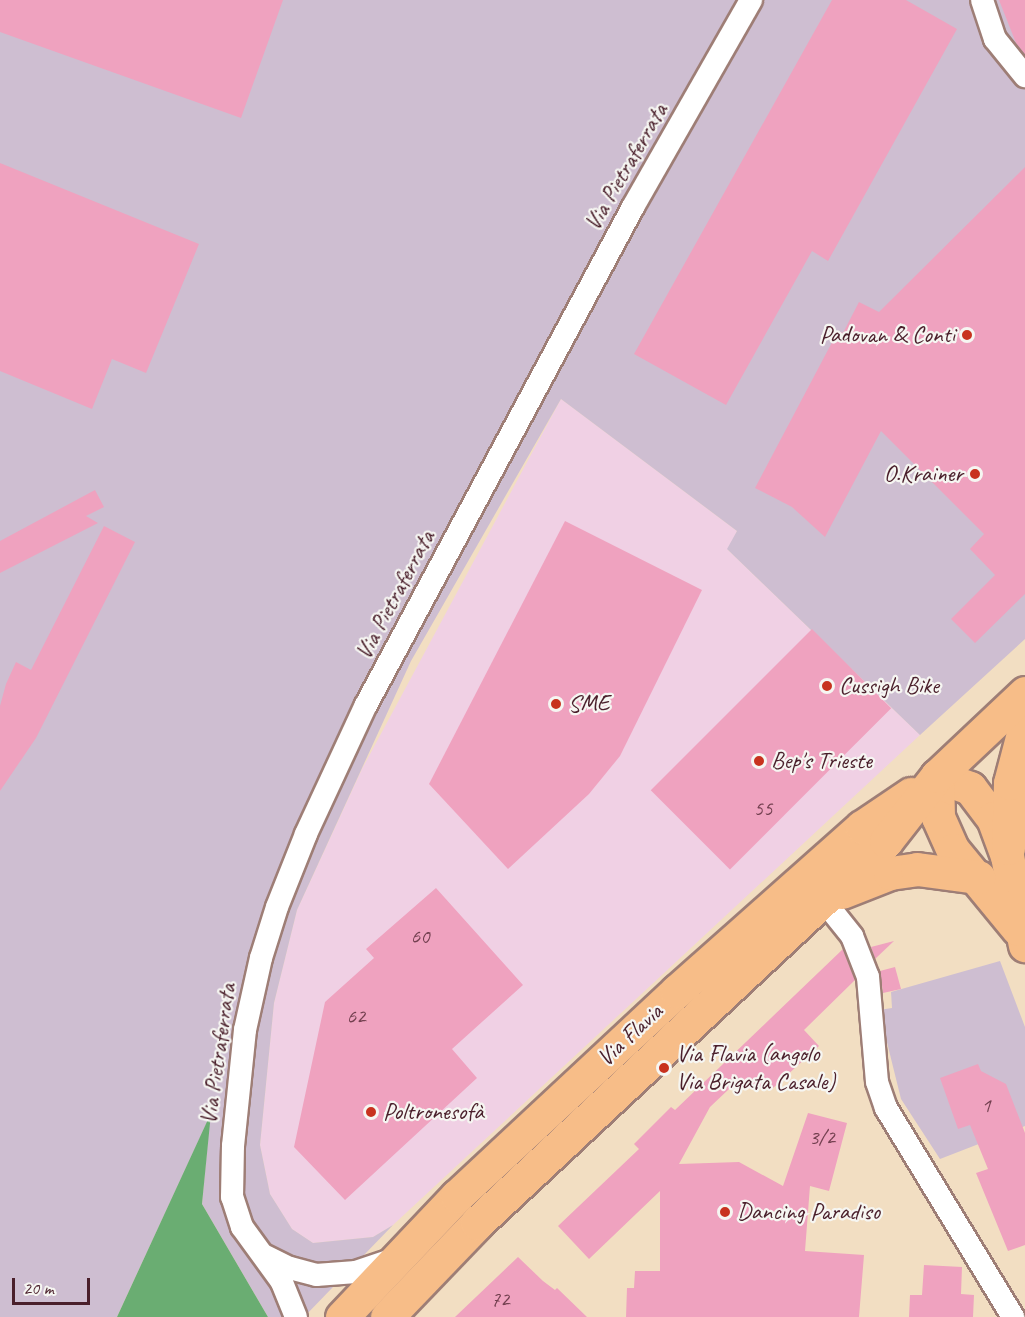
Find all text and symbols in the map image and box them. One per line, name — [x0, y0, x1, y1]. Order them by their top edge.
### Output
street label: Via Pietraferrata — [578, 99, 674, 235]
place label: Padovan & Conti — [820, 321, 955, 349]
marker: Padovan & Conti — [960, 328, 974, 342]
place label: O.Krainer — [884, 460, 963, 488]
marker: O.Krainer — [968, 467, 982, 481]
street label: Via Pietraferrata — [349, 526, 441, 664]
place label: Cussigh Bike — [839, 672, 939, 700]
marker: Cussigh Bike — [820, 679, 834, 693]
place label: SME — [568, 690, 609, 718]
marker: SME — [549, 697, 563, 711]
place label: Bep's Trieste — [771, 747, 871, 775]
marker: Bep's Trieste — [752, 754, 766, 768]
house number: 55 — [754, 795, 772, 821]
house number: 60 — [411, 923, 429, 949]
street label: Via Pietraferrata — [194, 982, 242, 1126]
street label: Via Flavia — [591, 997, 669, 1073]
house number: 62 — [347, 1003, 365, 1029]
place label: Via Flavia (angolo Via Brigata Casale) — [676, 1040, 835, 1096]
marker: Via Flavia (angolo Via Brigata Casale) — [657, 1061, 671, 1075]
house number: 1 — [981, 1092, 991, 1118]
place label: Poltronesofà — [383, 1098, 484, 1126]
marker: Poltronesofà — [364, 1105, 378, 1119]
house number: 3/2 — [809, 1124, 835, 1150]
place label: Dancing Paradiso — [737, 1198, 880, 1226]
marker: Dancing Paradiso — [718, 1205, 732, 1219]
scale bar — [15, 1266, 93, 1304]
text: 20 m — [23, 1277, 54, 1299]
house number: 72 — [491, 1286, 509, 1312]

